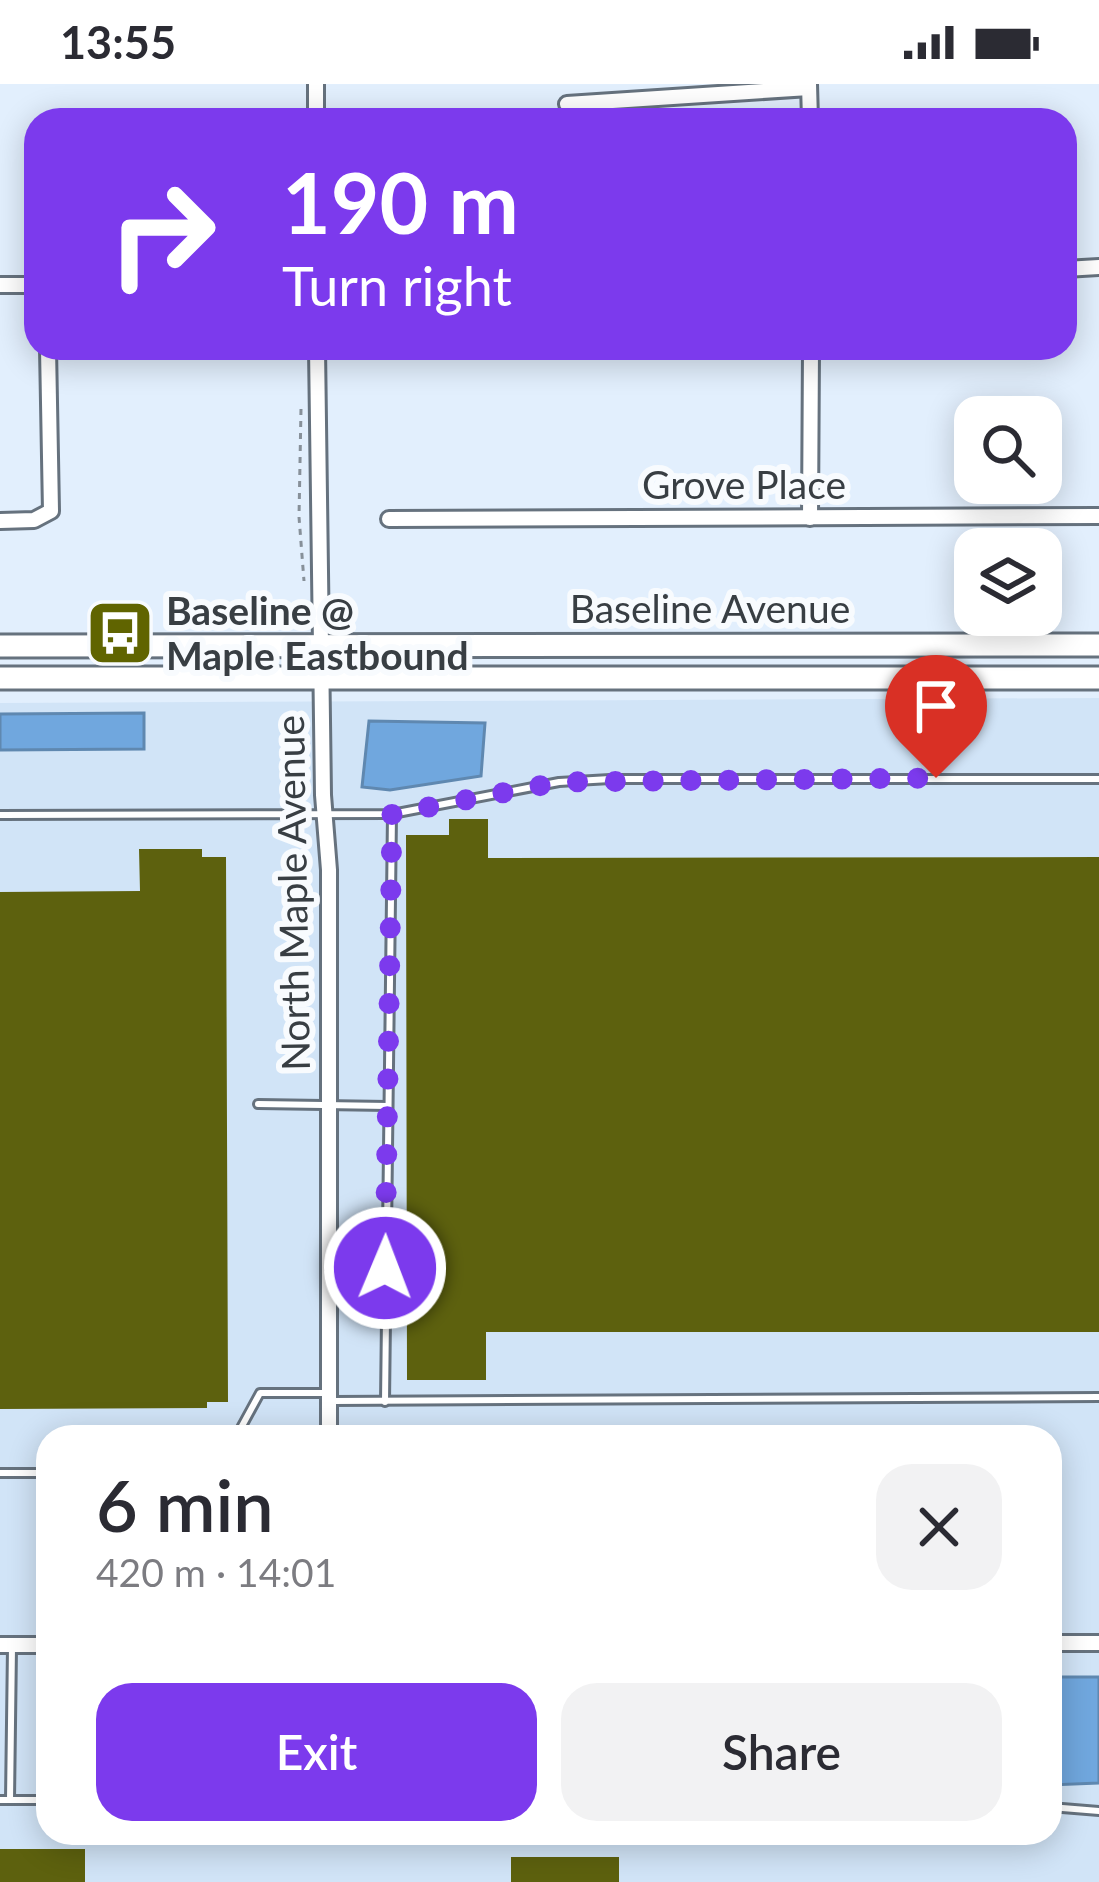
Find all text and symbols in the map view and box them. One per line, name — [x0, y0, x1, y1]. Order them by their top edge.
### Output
text: 13:55 — [60, 15, 176, 69]
text: 190 m — [282, 151, 519, 252]
icon: right — [84, 156, 240, 312]
text: Turn right — [282, 253, 512, 318]
map controls — [954, 396, 1062, 636]
button: search — [954, 396, 1062, 504]
street label: Grove Place — [642, 461, 846, 507]
button: layers — [954, 528, 1062, 636]
street label: Baseline Avenue — [570, 585, 850, 631]
place label: Baseline @ Maple Eastbound — [166, 587, 469, 678]
bus stop icon: Baseline @ Maple Eastbound — [85, 598, 155, 668]
pin — [885, 655, 987, 778]
icon: arrive — [903, 673, 969, 739]
street label: North Maple Avenue — [266, 715, 318, 1071]
position arrow — [322, 1205, 448, 1331]
text: 6 min — [96, 1461, 274, 1547]
button: close — [876, 1464, 1002, 1590]
text: 420 m · 14:01 — [96, 1549, 336, 1595]
button: Exit — [96, 1683, 537, 1821]
button: Share — [561, 1683, 1002, 1821]

